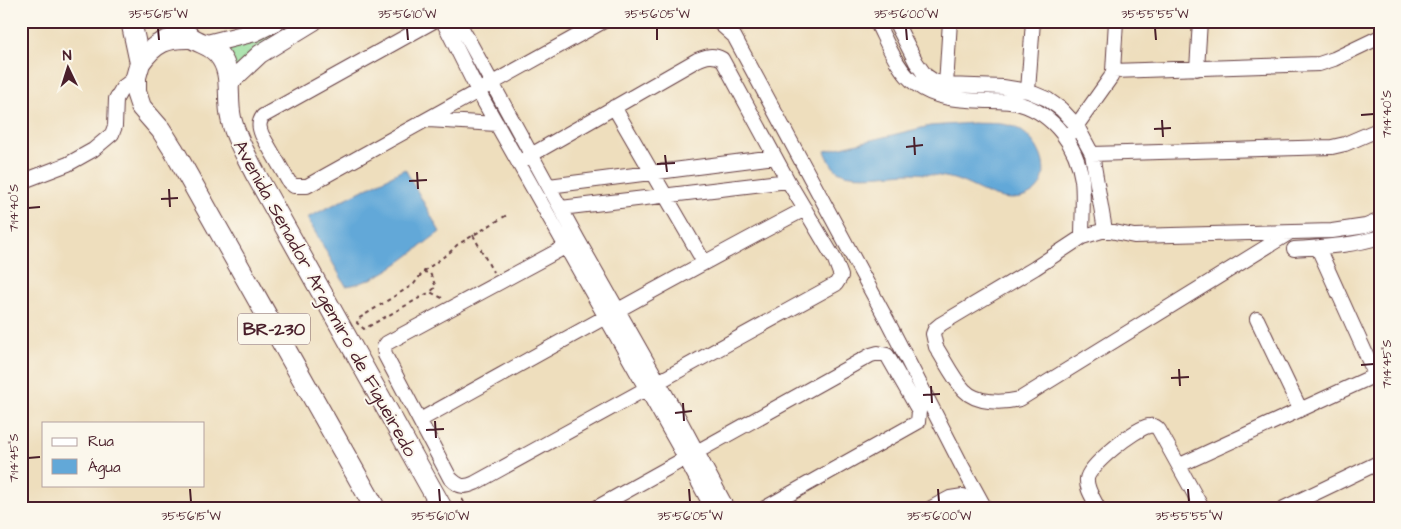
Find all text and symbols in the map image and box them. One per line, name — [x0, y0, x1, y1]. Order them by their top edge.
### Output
text: 35°56'15"W — [128, 6, 188, 23]
text: 35°56'10"W — [378, 6, 437, 23]
text: 35°56'05"W — [624, 6, 690, 23]
text: 35°56'00"W — [874, 6, 939, 23]
text: 35°55'55"W — [1121, 6, 1189, 23]
north arrow — [42, 42, 92, 92]
text: N — [62, 46, 72, 66]
text: 7°14'40"S — [1379, 90, 1396, 138]
street label: Avenida Senador Argemiro de Figueiredo — [225, 135, 424, 463]
text: 7°14'40"S — [6, 184, 23, 232]
road number: BR-230 — [238, 314, 310, 344]
text: 7°14'45"S — [1379, 339, 1396, 388]
legend — [42, 422, 205, 486]
text: Rua — [88, 431, 114, 452]
text: 7°14'45"S — [6, 433, 23, 482]
text: Água — [88, 457, 121, 479]
text: 35°56'15"W — [161, 508, 221, 525]
text: 35°56'10"W — [411, 508, 470, 525]
text: 35°56'05"W — [657, 508, 723, 525]
text: 35°56'00"W — [907, 508, 972, 525]
text: 35°55'55"W — [1155, 508, 1223, 525]

